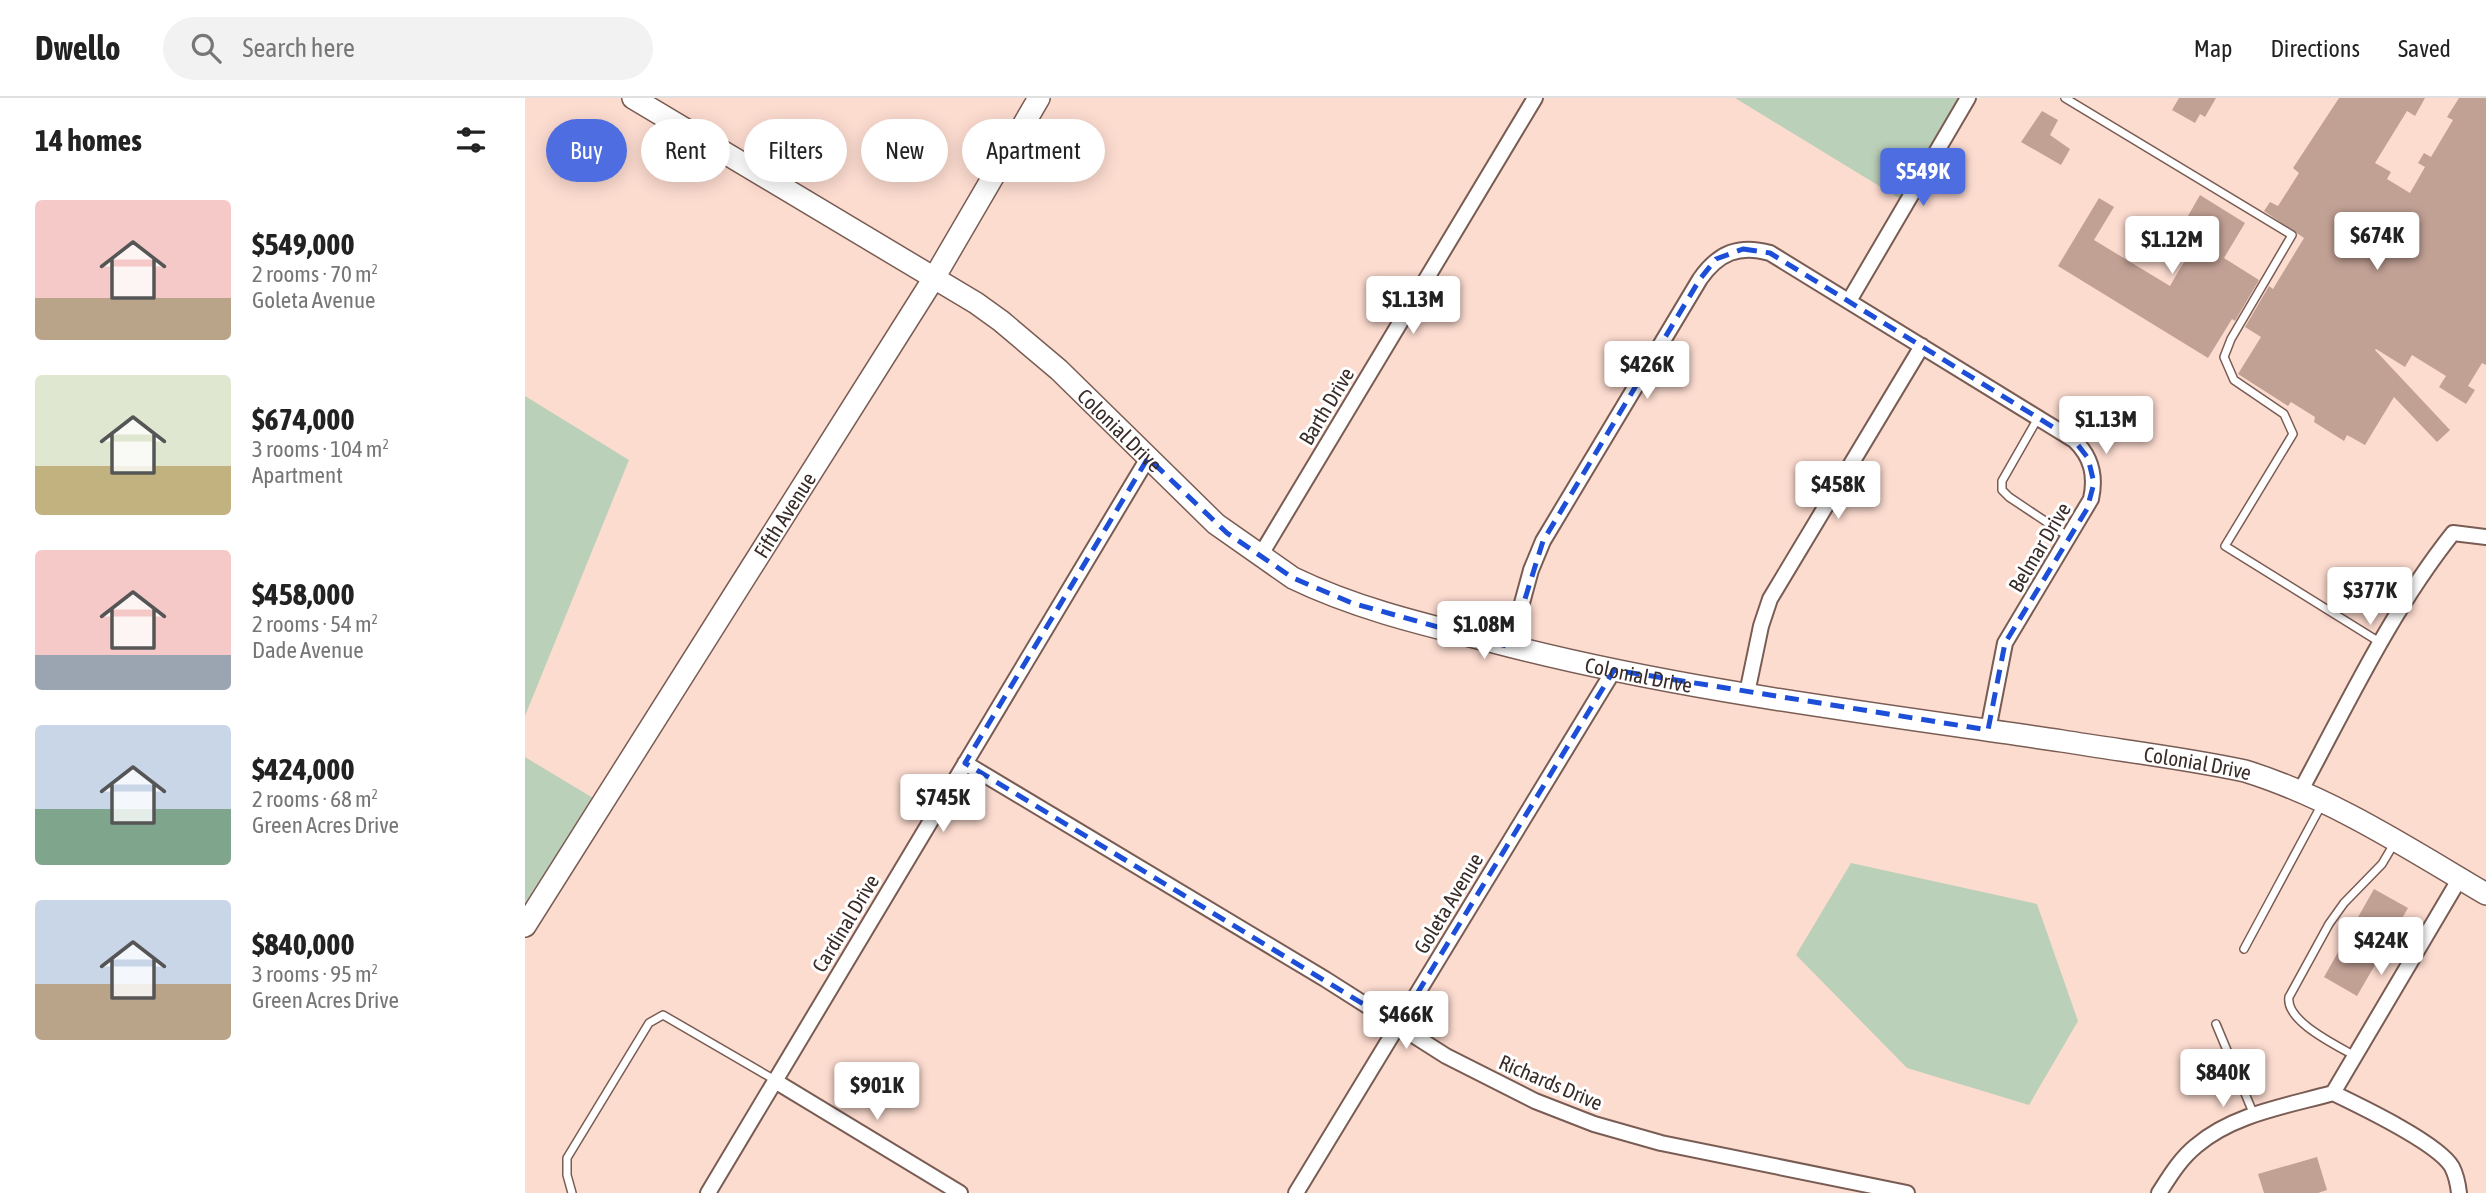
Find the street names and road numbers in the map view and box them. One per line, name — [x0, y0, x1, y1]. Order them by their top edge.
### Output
street label: Barth Drive — [1294, 363, 1358, 449]
street label: Colonial Drive — [1073, 383, 1167, 477]
street label: Fifth Avenue — [749, 468, 820, 562]
street label: Belmar Drive — [2003, 498, 2075, 596]
street label: Colonial Drive — [1583, 652, 1694, 697]
street label: Colonial Drive — [2142, 742, 2255, 784]
street label: Goleta Avenue — [1409, 849, 1487, 957]
street label: Cardinal Drive — [807, 870, 883, 976]
street label: Richards Drive — [1496, 1049, 1606, 1115]

